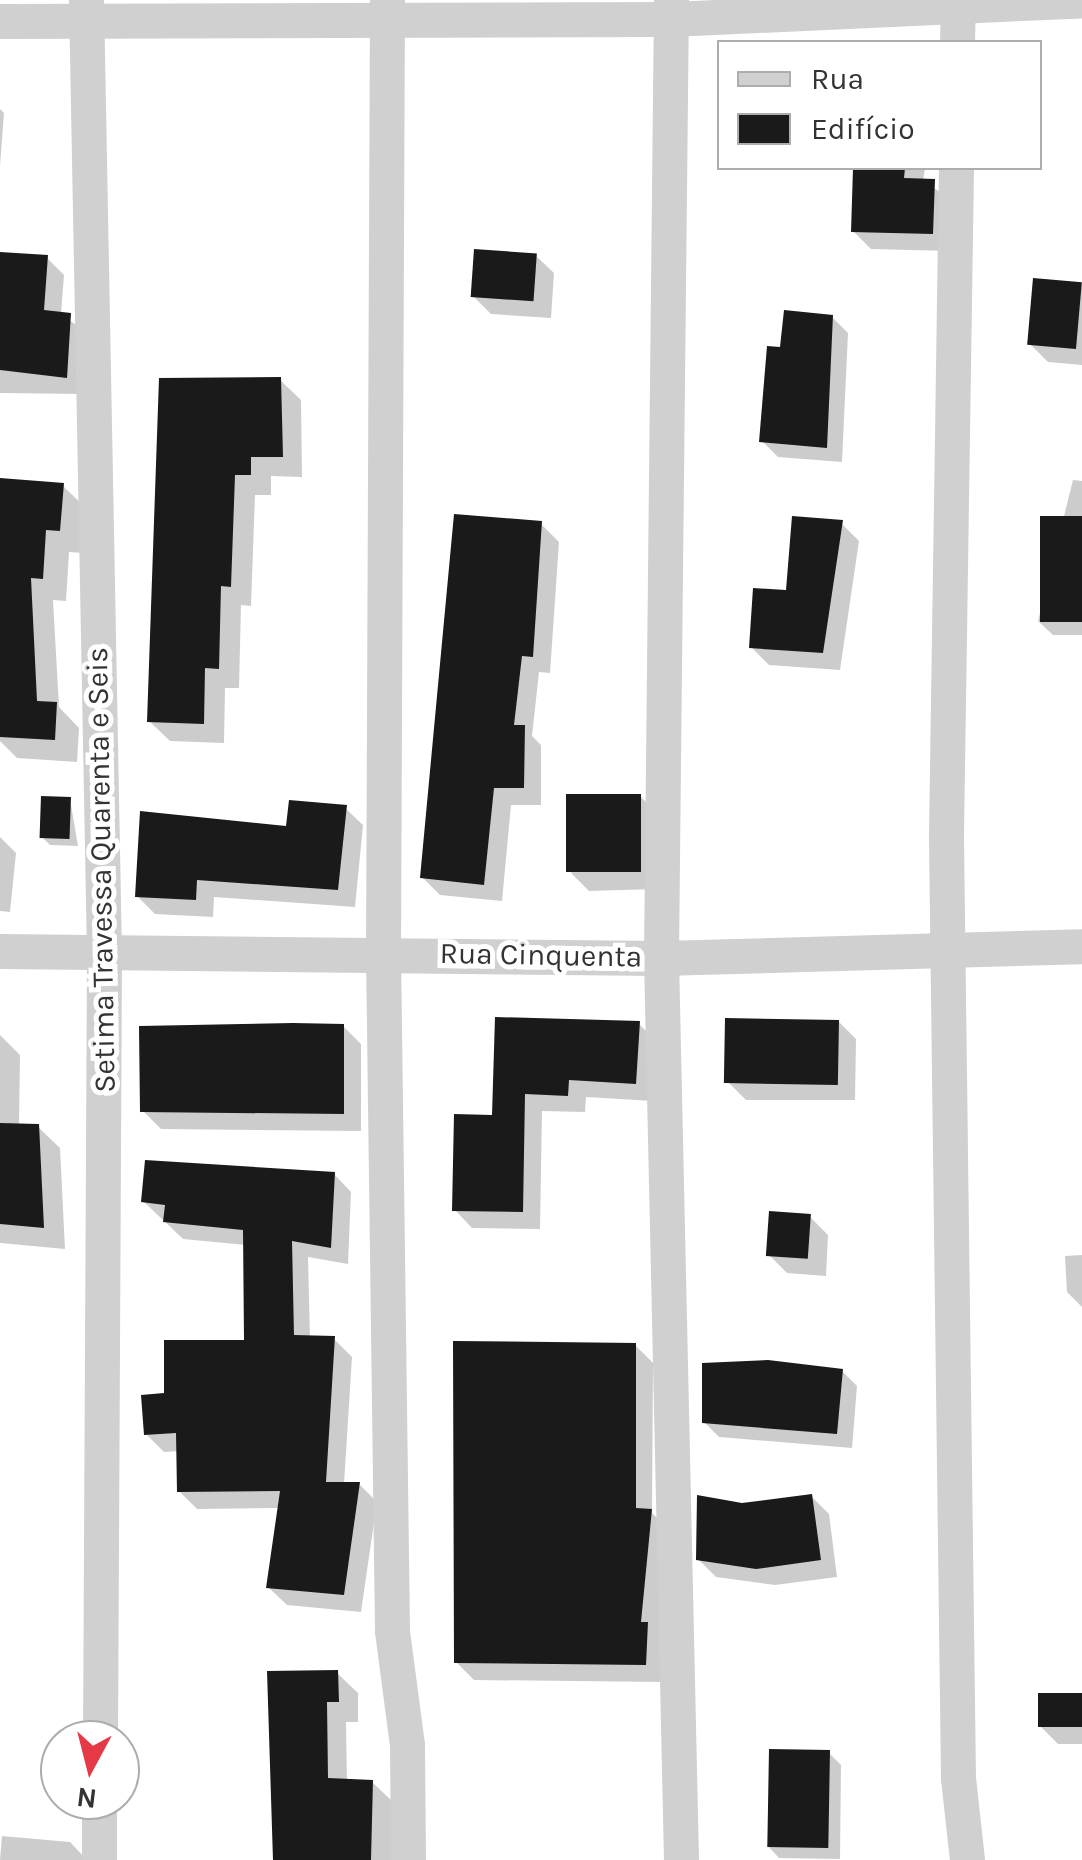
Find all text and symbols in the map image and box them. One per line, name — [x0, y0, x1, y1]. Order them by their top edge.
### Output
legend — [717, 40, 1042, 170]
text: Rua — [811, 61, 864, 97]
text: Edifício — [811, 111, 915, 147]
street label: Setima Travessa Quarenta e Seis — [79, 647, 123, 1093]
street label: Rua Cinquenta — [439, 935, 643, 975]
north arrow — [40, 1720, 140, 1820]
text: N — [75, 1781, 99, 1816]

